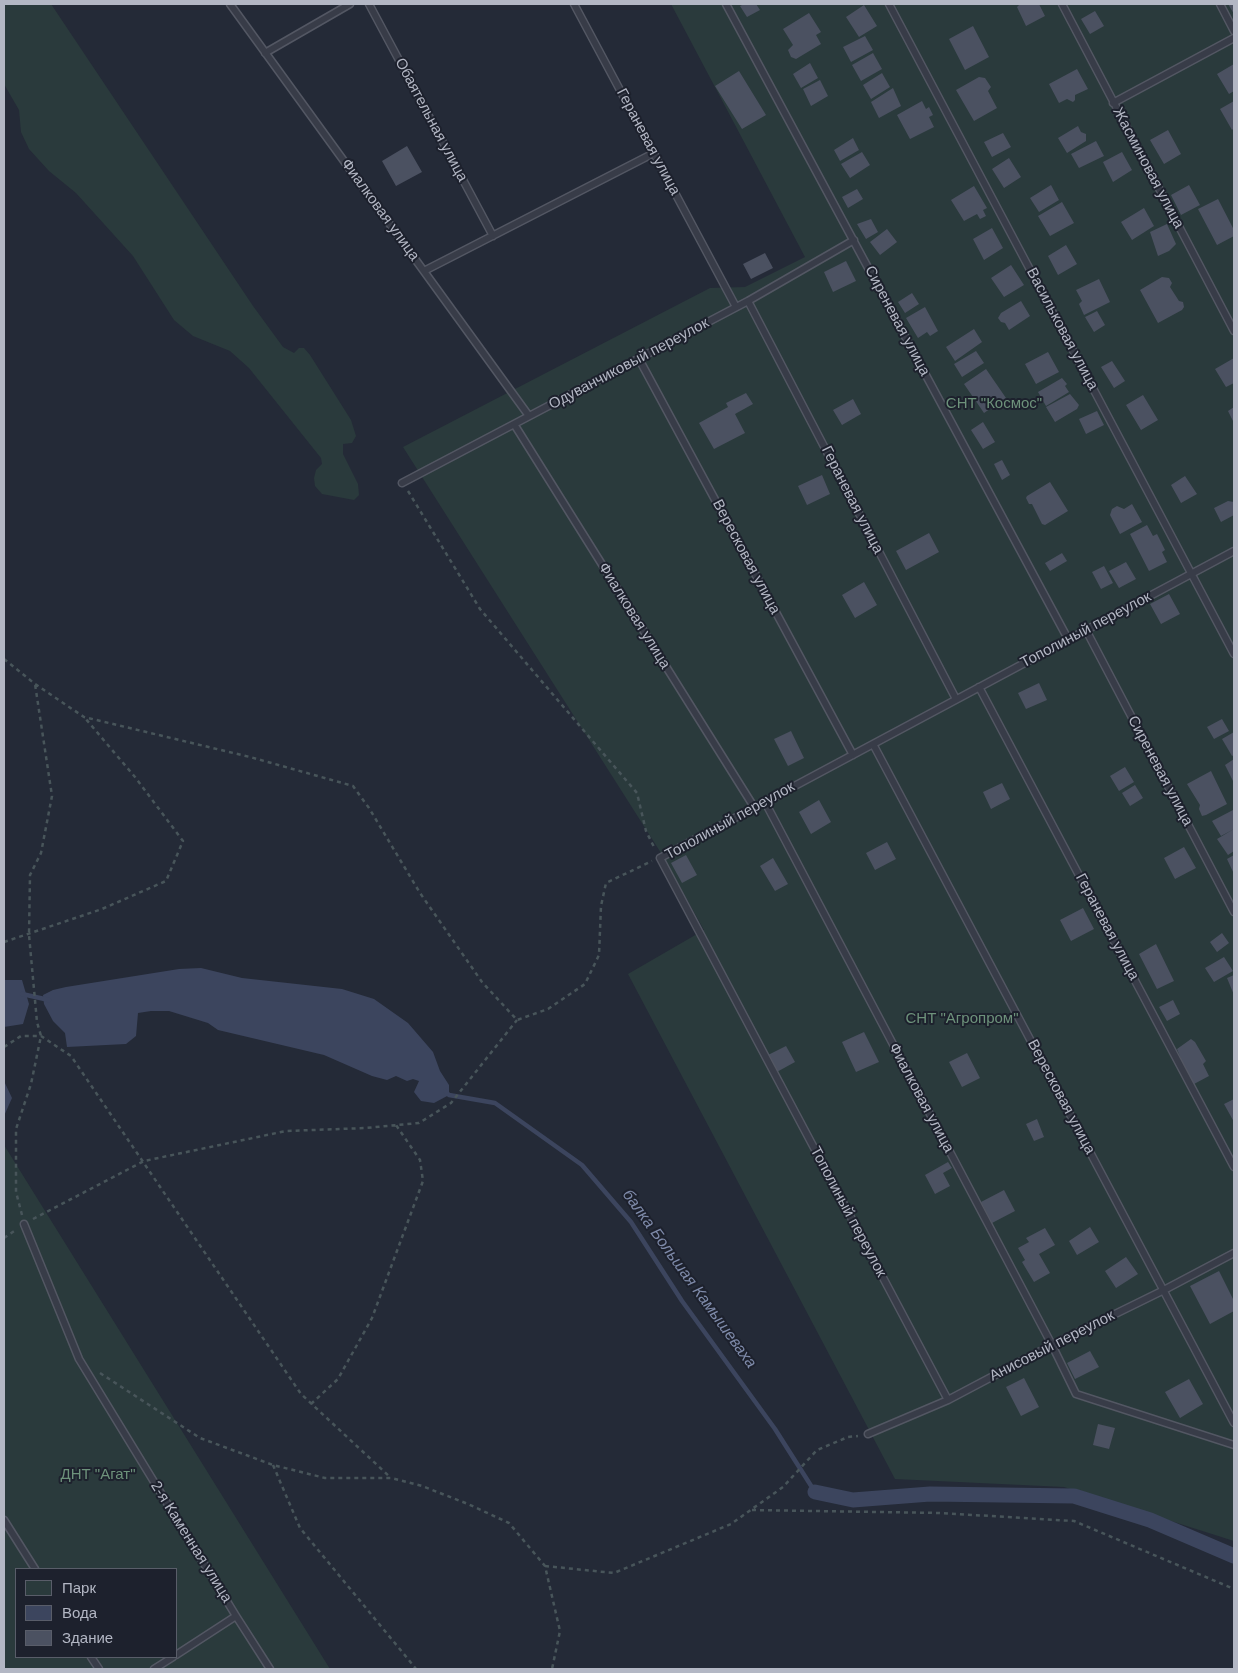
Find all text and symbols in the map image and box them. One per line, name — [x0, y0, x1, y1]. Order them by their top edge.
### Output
street label: Обаятельная улица — [391, 55, 471, 185]
street label: Гераневая улица — [612, 85, 684, 199]
street label: Жасминовая улица — [1108, 104, 1188, 232]
street label: Фиалковая улица — [337, 156, 423, 264]
street label: Сиреневая улица — [860, 263, 934, 379]
street label: Васильковая улица — [1022, 265, 1102, 393]
street label: Одуванчиковый переулок — [546, 314, 712, 414]
park label: СНТ "Космос" — [946, 395, 1042, 413]
street label: Гераневая улица — [817, 443, 887, 557]
street label: Вересковая улица — [708, 497, 784, 617]
street label: Фиалковая улица — [594, 560, 674, 672]
street label: Тополиный переулок — [1018, 588, 1154, 672]
street label: Сиреневая улица — [1123, 713, 1197, 829]
street label: Тополиный переулок — [662, 778, 798, 864]
street label: Гераневая улица — [1071, 870, 1143, 984]
park label: СНТ "Агропром" — [906, 1010, 1018, 1028]
street label: Вересковая улица — [1023, 1037, 1099, 1157]
street label: Фиалковая улица — [885, 1040, 957, 1156]
street label: Тополиный переулок — [806, 1144, 890, 1280]
water label: балка Большая Камышеваха — [618, 1186, 760, 1372]
street label: Анисовый переулок — [986, 1307, 1118, 1385]
park label: ДНТ "Агат" — [61, 1466, 136, 1484]
street label: 2-я Каменная улица — [146, 1478, 236, 1606]
legend — [15, 1568, 178, 1658]
text: Парк — [62, 1579, 96, 1596]
text: Вода — [62, 1604, 97, 1621]
text: Здание — [62, 1629, 113, 1646]

